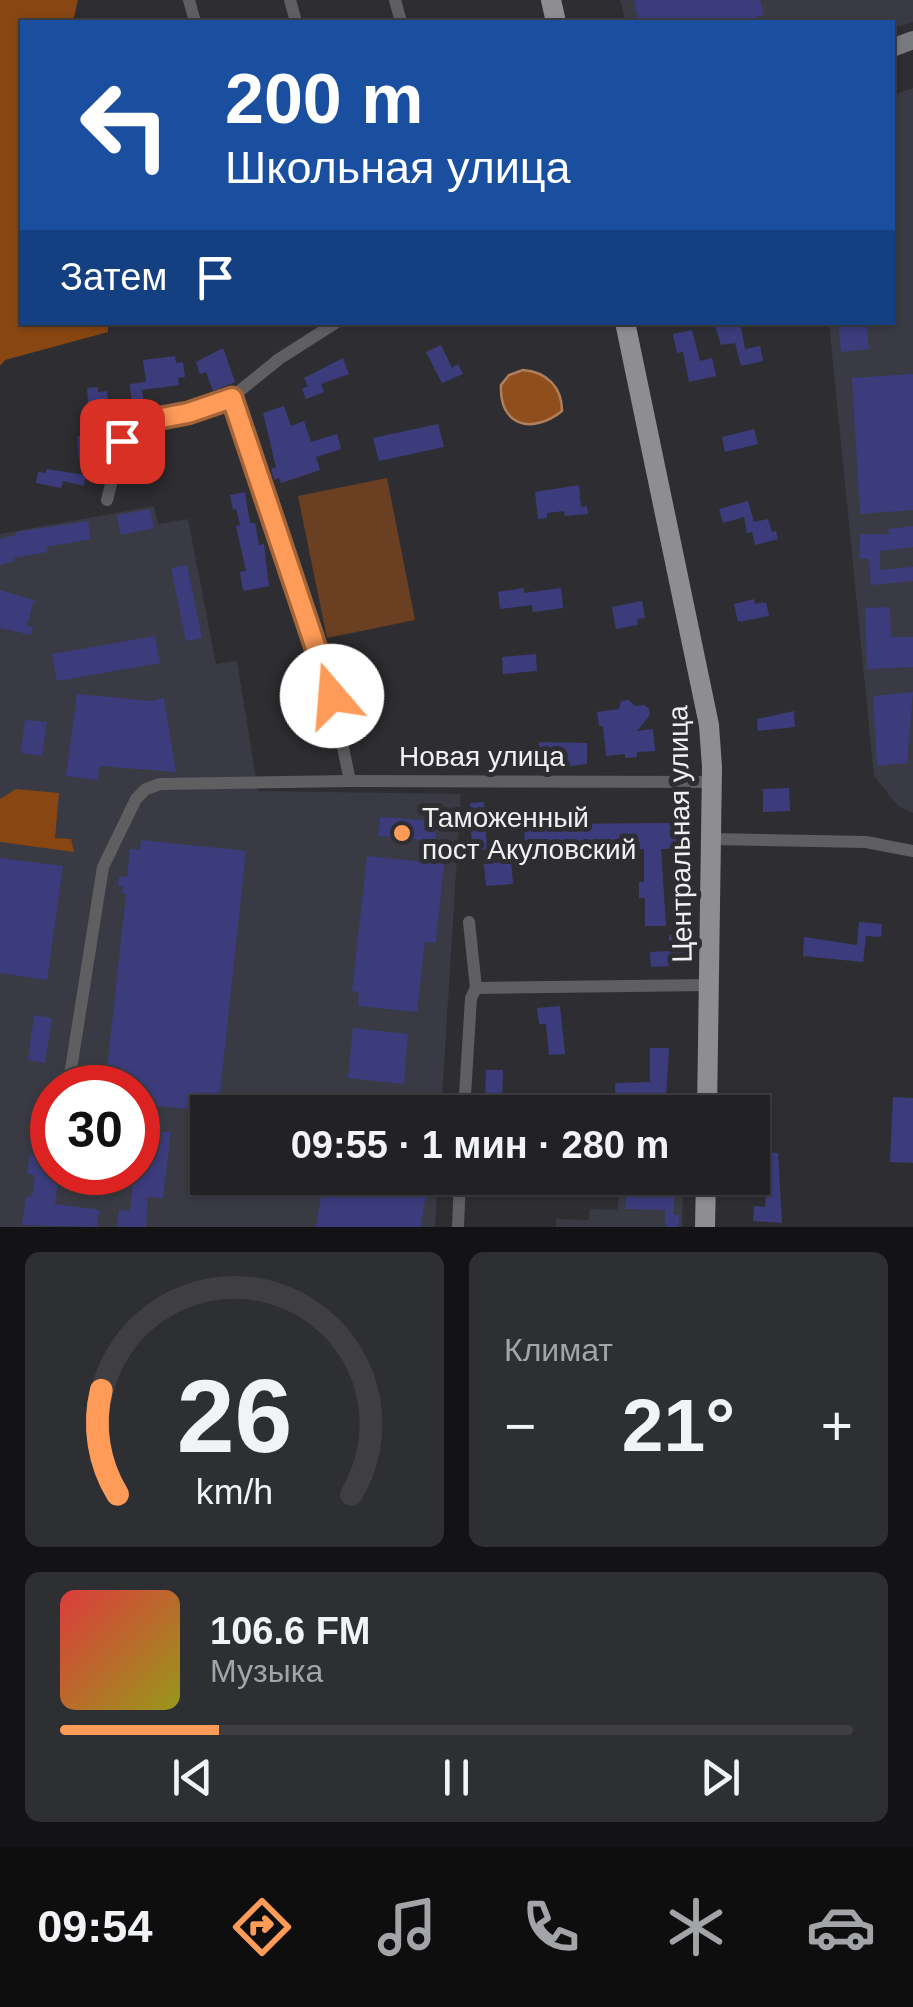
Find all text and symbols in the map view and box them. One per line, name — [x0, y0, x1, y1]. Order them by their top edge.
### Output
icon: left — [60, 60, 190, 190]
text: 200 m — [225, 60, 423, 138]
text: Школьная улица — [225, 142, 571, 193]
icon: arrive — [188, 250, 243, 305]
text: Затем — [60, 256, 168, 298]
pin — [80, 399, 165, 484]
icon: arrive — [95, 414, 150, 469]
position arrow — [280, 644, 384, 748]
street label: Центральная улица — [662, 705, 698, 963]
street label: Новая улица — [399, 741, 565, 772]
place label: Таможенный пост Акуловский — [422, 802, 636, 865]
marker: Таможенный пост Акуловский — [391, 822, 413, 844]
speed limit sign: 30 — [30, 1065, 160, 1195]
text: 09:55 · 1 мин · 280 m — [291, 1124, 669, 1166]
text: Климат — [504, 1332, 613, 1368]
text: 26 — [177, 1358, 292, 1474]
text: 21° — [622, 1383, 735, 1467]
text: − — [504, 1395, 536, 1457]
text: + — [821, 1395, 853, 1457]
text: km/h — [196, 1472, 273, 1512]
text: 106.6 FM — [210, 1610, 371, 1652]
text: Музыка — [210, 1653, 323, 1689]
icon: previous — [165, 1750, 220, 1805]
icon: pause — [429, 1750, 484, 1805]
icon: next — [693, 1750, 748, 1805]
icon: directions — [227, 1892, 297, 1962]
icon: music — [372, 1892, 442, 1962]
icon: phone — [516, 1892, 586, 1962]
icon: climate — [661, 1892, 731, 1962]
icon: car — [806, 1892, 876, 1962]
text: 09:54 — [37, 1901, 152, 1952]

